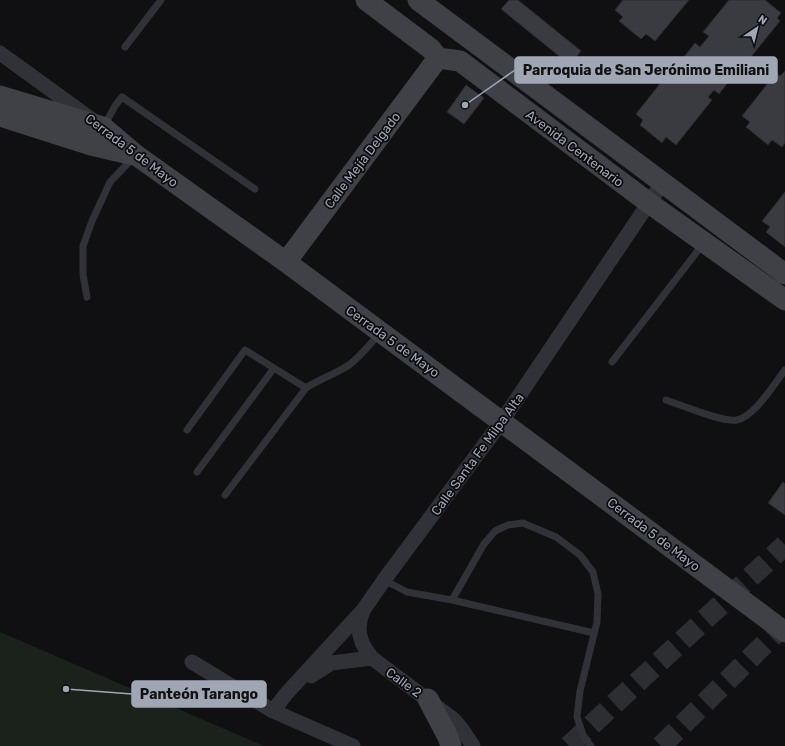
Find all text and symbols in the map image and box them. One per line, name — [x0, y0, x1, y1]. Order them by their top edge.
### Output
north arrow — [737, 8, 777, 48]
text: N — [755, 13, 769, 28]
callout: Parroquia de San Jerónimo Emiliani — [515, 57, 777, 83]
text: Parroquia de San Jerónimo Emiliani — [523, 62, 769, 79]
street label: Avenida Centenario — [523, 107, 626, 190]
street label: Calle Mejía Delgado — [321, 109, 404, 212]
street label: Cerrada 5 de Mayo — [83, 111, 181, 190]
street label: Cerrada 5 de Mayo — [343, 302, 442, 380]
street label: Calle Santa Fe Milpa Alta — [428, 390, 527, 518]
street label: Cerrada 5 de Mayo — [605, 495, 703, 574]
street label: Calle 2 — [383, 665, 424, 700]
callout: Panteón Tarango — [132, 681, 266, 707]
text: Panteón Tarango — [140, 686, 258, 703]

